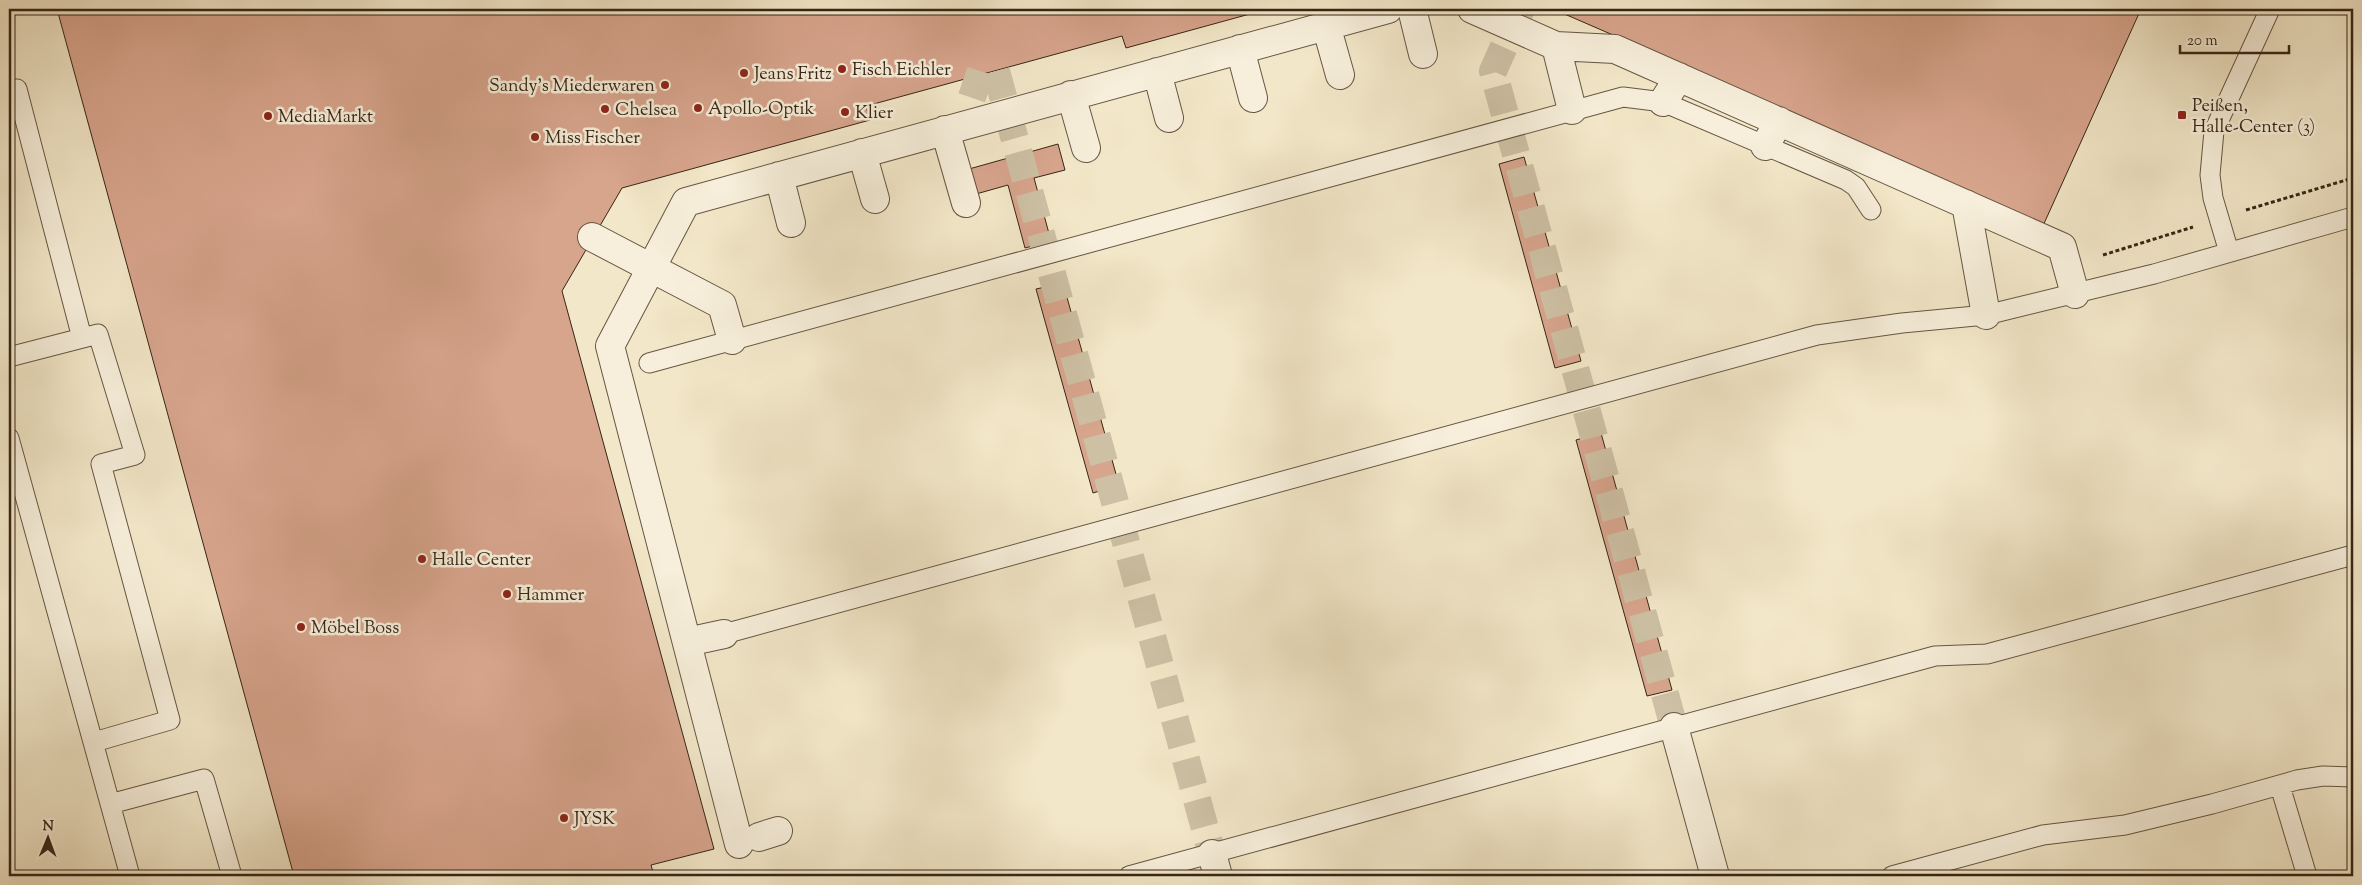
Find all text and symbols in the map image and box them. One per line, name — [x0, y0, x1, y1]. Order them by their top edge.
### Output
scale bar — [2180, 22, 2288, 54]
text: 20 m — [2187, 31, 2218, 52]
place label: Fisch Eichler — [852, 58, 951, 84]
place label: Jeans Fritz — [753, 62, 832, 88]
marker: Fisch Eichler — [836, 63, 848, 75]
marker: Jeans Fritz — [738, 67, 750, 79]
place label: Sandy's Miederwaren — [489, 74, 655, 100]
marker: Sandy's Miederwaren — [659, 79, 671, 91]
place label: Peißen, Halle-Center (3) — [2192, 94, 2315, 141]
place label: Apollo-Optik — [708, 97, 815, 123]
place label: Chelsea — [615, 98, 677, 124]
place label: Klier — [855, 101, 893, 127]
marker: Apollo-Optik — [692, 102, 704, 114]
marker: Chelsea — [599, 103, 611, 115]
place label: MediaMarkt — [278, 105, 373, 131]
marker: Klier — [839, 106, 851, 118]
marker: Peißen, Halle-Center (3) — [2176, 109, 2188, 121]
marker: MediaMarkt — [262, 110, 274, 122]
place label: Miss Fischer — [545, 126, 640, 152]
marker: Miss Fischer — [529, 131, 541, 143]
place label: Halle Center — [432, 548, 531, 574]
marker: Halle Center — [416, 553, 428, 565]
place label: Hammer — [517, 583, 585, 609]
marker: Hammer — [501, 588, 513, 600]
place label: Möbel Boss — [311, 616, 399, 642]
marker: Möbel Boss — [295, 621, 307, 633]
place label: JYSK — [573, 807, 615, 833]
north arrow — [22, 812, 72, 862]
marker: JYSK — [558, 812, 570, 824]
text: N — [42, 817, 54, 837]

